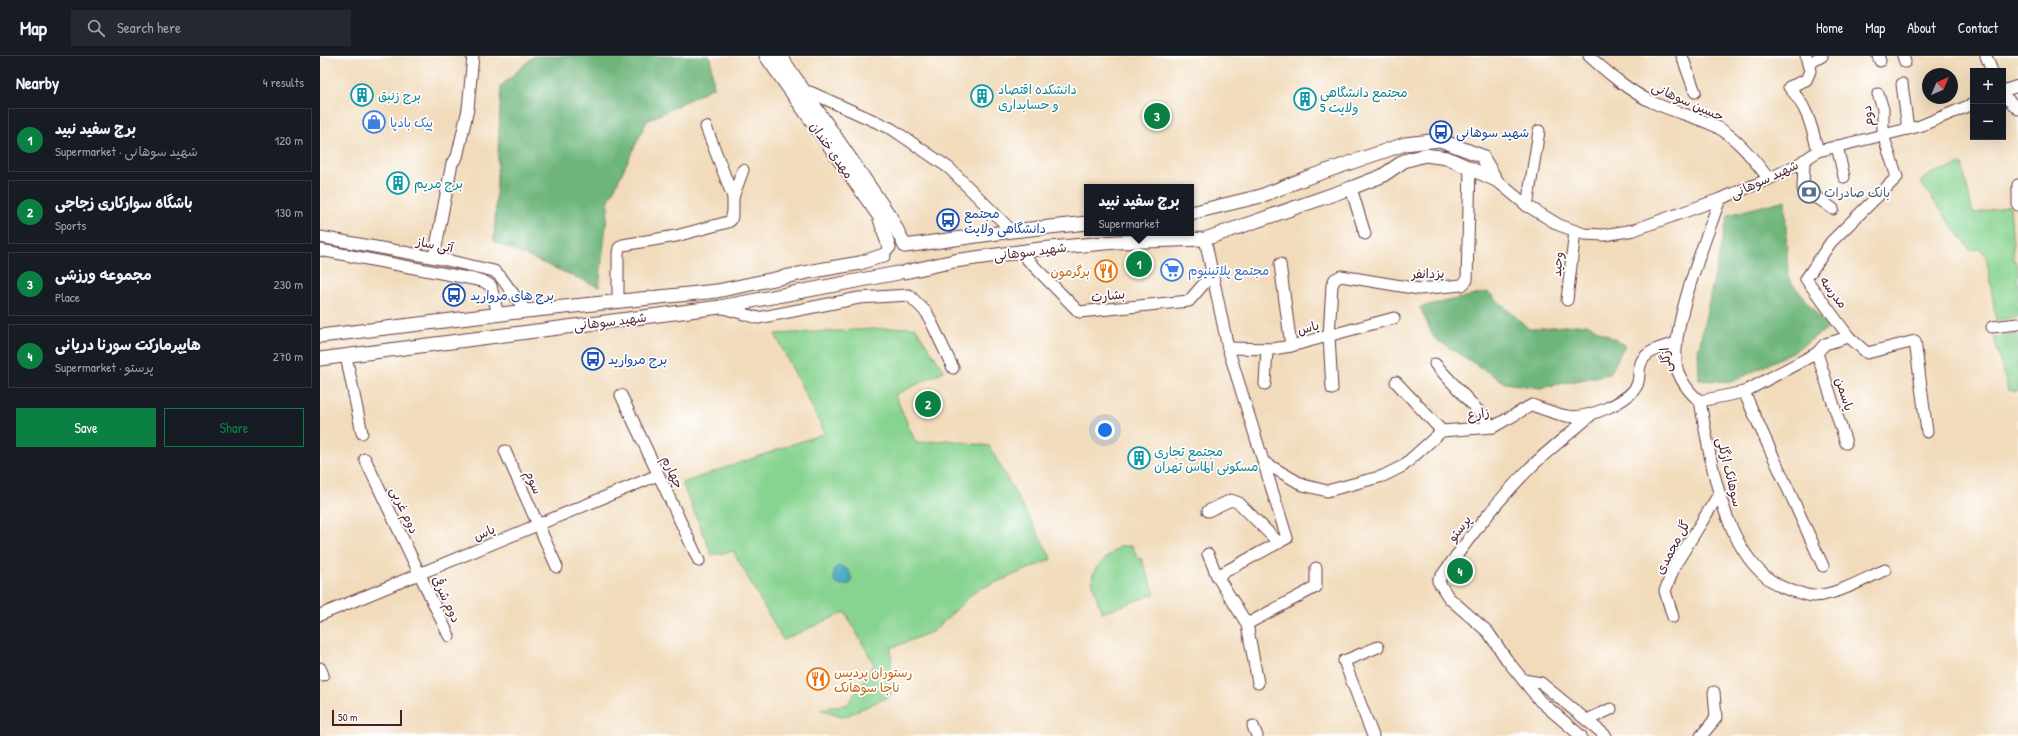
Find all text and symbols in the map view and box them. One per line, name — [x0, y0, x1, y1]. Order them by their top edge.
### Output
search box — [71, 10, 351, 46]
text: Map — [20, 15, 47, 41]
icon: search — [85, 17, 107, 39]
text: Search here — [117, 17, 181, 38]
text: Home — [1816, 18, 1843, 37]
text: Map — [1865, 18, 1885, 37]
text: About — [1907, 18, 1936, 37]
text: Contact — [1958, 18, 1998, 37]
north arrow — [1922, 68, 1958, 104]
map controls — [1970, 68, 2006, 140]
button: + — [1970, 68, 2006, 104]
text: Nearby — [16, 71, 59, 94]
text: 4 results — [263, 73, 304, 91]
street label: حسین سوهانی — [1649, 77, 1727, 126]
place label: دانشکده اقتصاد و حسابداری — [998, 80, 1077, 113]
building icon: برج زنبق — [349, 82, 375, 108]
building icon: دانشکده اقتصاد و حسابداری — [969, 83, 995, 109]
place label: مجتمع دانشگاهی ولایت 5 — [1320, 83, 1408, 116]
place label: برج زنبق — [378, 86, 421, 105]
building icon: مجتمع دانشگاهی ولایت 5 — [1292, 86, 1318, 112]
pin: 3 — [1144, 101, 1170, 131]
street label: دوم — [1857, 104, 1879, 127]
button: − — [1970, 104, 2006, 140]
shop icon: پیک بادپا — [361, 109, 387, 135]
place label: پیک بادپا — [390, 113, 433, 131]
text: برج سفید نبید — [55, 118, 136, 139]
street label: مهدی خندان — [806, 118, 858, 182]
bus stop icon: شهید سوهانی — [1428, 119, 1454, 145]
place label: شهید سوهانی — [1456, 123, 1529, 142]
text: 1 — [28, 131, 32, 149]
text: 120 m — [275, 131, 303, 149]
text: Supermarket · شهید سوهانی — [55, 142, 198, 160]
street label: شهید سوهانی — [1727, 155, 1801, 204]
building icon: برج مریم — [385, 170, 411, 196]
place label: برج مریم — [414, 174, 463, 194]
bank icon: بانک صادرات — [1796, 179, 1822, 205]
place label: بانک صادرات — [1824, 183, 1890, 201]
popup — [1084, 184, 1194, 236]
text: برج سفید نبید — [1098, 190, 1180, 211]
text: باشگاه سواركاری زجاجی — [55, 192, 193, 213]
text: 2 — [27, 203, 33, 221]
text: 130 m — [275, 203, 303, 221]
place label: مجتمع دانشگاهی ولایت — [964, 204, 1046, 238]
bus stop icon: مجتمع دانشگاهی ولایت — [935, 207, 961, 233]
text: Supermarket — [1098, 214, 1159, 232]
text: Sports — [55, 216, 86, 234]
street label: آتی ساز — [414, 231, 456, 258]
street label: شهید سوهانی — [993, 238, 1068, 265]
pin: 1 — [1126, 249, 1152, 279]
street label: وحید — [1547, 251, 1567, 277]
supermarket icon: مجتمع پلاتینیوم — [1159, 257, 1185, 283]
restaurant icon: برگرمون — [1093, 258, 1119, 284]
place label: مجتمع پلاتینیوم — [1188, 261, 1269, 281]
place label: برگرمون — [1051, 262, 1090, 280]
text: مجموعه ورزشی — [55, 264, 152, 285]
street label: یزدانفر — [1410, 264, 1445, 282]
street label: مدرسه — [1816, 272, 1852, 312]
text: 3 — [27, 275, 33, 293]
text: 230 m — [273, 275, 303, 293]
bus stop icon: برج های مروارید — [441, 282, 467, 308]
street label: بشارت — [1090, 284, 1126, 306]
place label: برج های مروارید — [470, 286, 554, 305]
text: Place — [55, 288, 80, 306]
street label: شهید سوهانی — [573, 308, 648, 335]
street label: یاس — [1295, 315, 1321, 339]
text: هایپرمارکت سورنا دریانی — [55, 334, 201, 355]
bus stop icon: برج مروارید — [580, 346, 606, 372]
street label: ازگلی — [1655, 346, 1676, 373]
text: 4 — [28, 347, 32, 365]
text: 270 m — [273, 347, 303, 365]
place label: برج مروارید — [608, 350, 667, 369]
text: Supermarket · پرستو — [55, 358, 154, 376]
street label: یاسمن — [1831, 375, 1859, 413]
pin: 2 — [915, 389, 941, 419]
street label: زارع — [1466, 403, 1491, 424]
button: Save — [16, 408, 156, 447]
button: Share — [164, 408, 304, 447]
your location — [1095, 420, 1115, 440]
street label: سوهانک ازگلی — [1712, 435, 1747, 509]
place label: مجتمع تجاری مسکونی الماس تهران — [1154, 442, 1258, 476]
building icon: مجتمع تجاری مسکونی الماس تهران — [1126, 445, 1152, 471]
street label: چهارم — [656, 453, 688, 492]
street label: سوم — [519, 467, 547, 498]
street label: دوم غربی — [385, 484, 424, 537]
street label: پرستو — [1442, 511, 1475, 546]
street label: گل محمدی — [1650, 516, 1694, 577]
street label: یاس — [470, 519, 498, 545]
pin: 4 — [1447, 556, 1473, 586]
street label: دوم شرقی — [427, 573, 466, 626]
place label: رستوران پردیس ناجا سوهانک — [834, 663, 913, 696]
restaurant icon: رستوران پردیس ناجا سوهانک — [805, 666, 831, 692]
scale bar — [332, 708, 402, 727]
text: 50 m — [338, 710, 358, 724]

